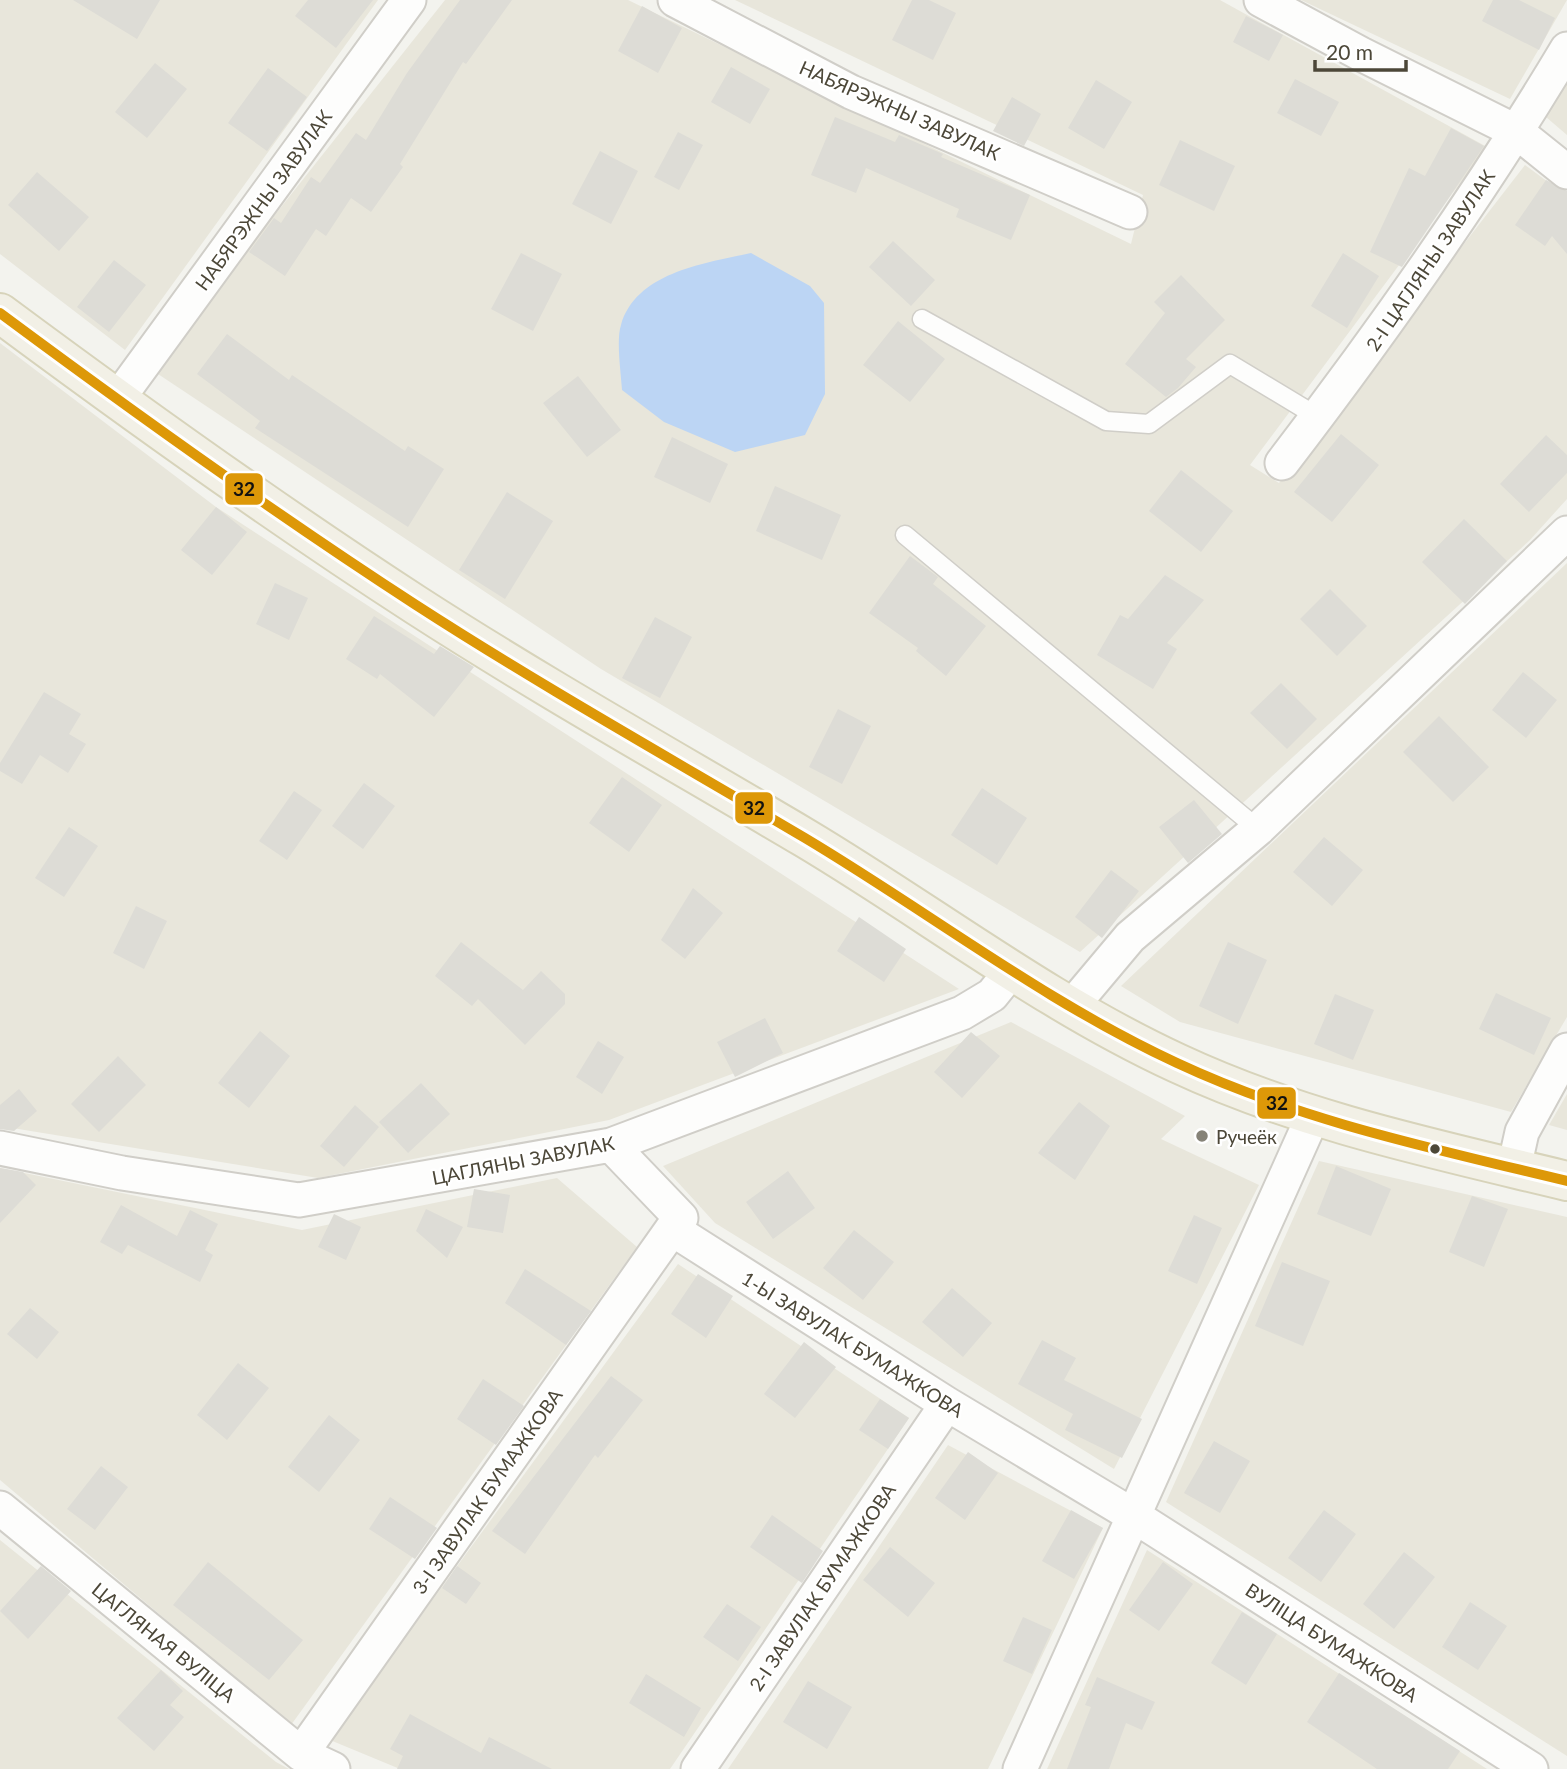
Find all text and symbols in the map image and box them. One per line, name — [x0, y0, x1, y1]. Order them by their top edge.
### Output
scale bar — [1315, 28, 1406, 72]
text: 20 m — [1326, 39, 1373, 64]
street label: НАБЯРЭЖНЫ ЗАВУЛАК — [796, 55, 1004, 165]
street label: НАБЯРЭЖНЫ ЗАВУЛАК — [190, 105, 336, 295]
street label: 2-І ЦАГЛЯНЫ ЗАВУЛАК — [1361, 165, 1499, 355]
line badge: 32 — [224, 472, 264, 506]
text: 32 — [233, 477, 255, 500]
line badge: 32 — [734, 791, 774, 825]
text: 32 — [743, 796, 765, 819]
line badge: 32 — [1256, 1086, 1297, 1120]
text: 32 — [1266, 1091, 1288, 1114]
place label: Ручеёк — [1216, 1125, 1277, 1148]
marker: Ручеёк — [1194, 1128, 1210, 1144]
street label: ЦАГЛЯНЫ ЗАВУЛАК — [430, 1131, 616, 1189]
unlabelled marker — [1428, 1142, 1442, 1156]
street label: 1-Ы ЗАВУЛАК БУМАЖКОВА — [738, 1266, 968, 1422]
street label: 3-І ЗАВУЛАК БУМАЖКОВА — [407, 1384, 567, 1598]
street label: 2-І ЗАВУЛАК БУМАЖКОВА — [744, 1479, 900, 1695]
street label: ЦАГЛЯНАЯ ВУЛІЦА — [88, 1577, 240, 1707]
street label: ВУЛІЦА БУМАЖКОВА — [1242, 1578, 1423, 1706]

